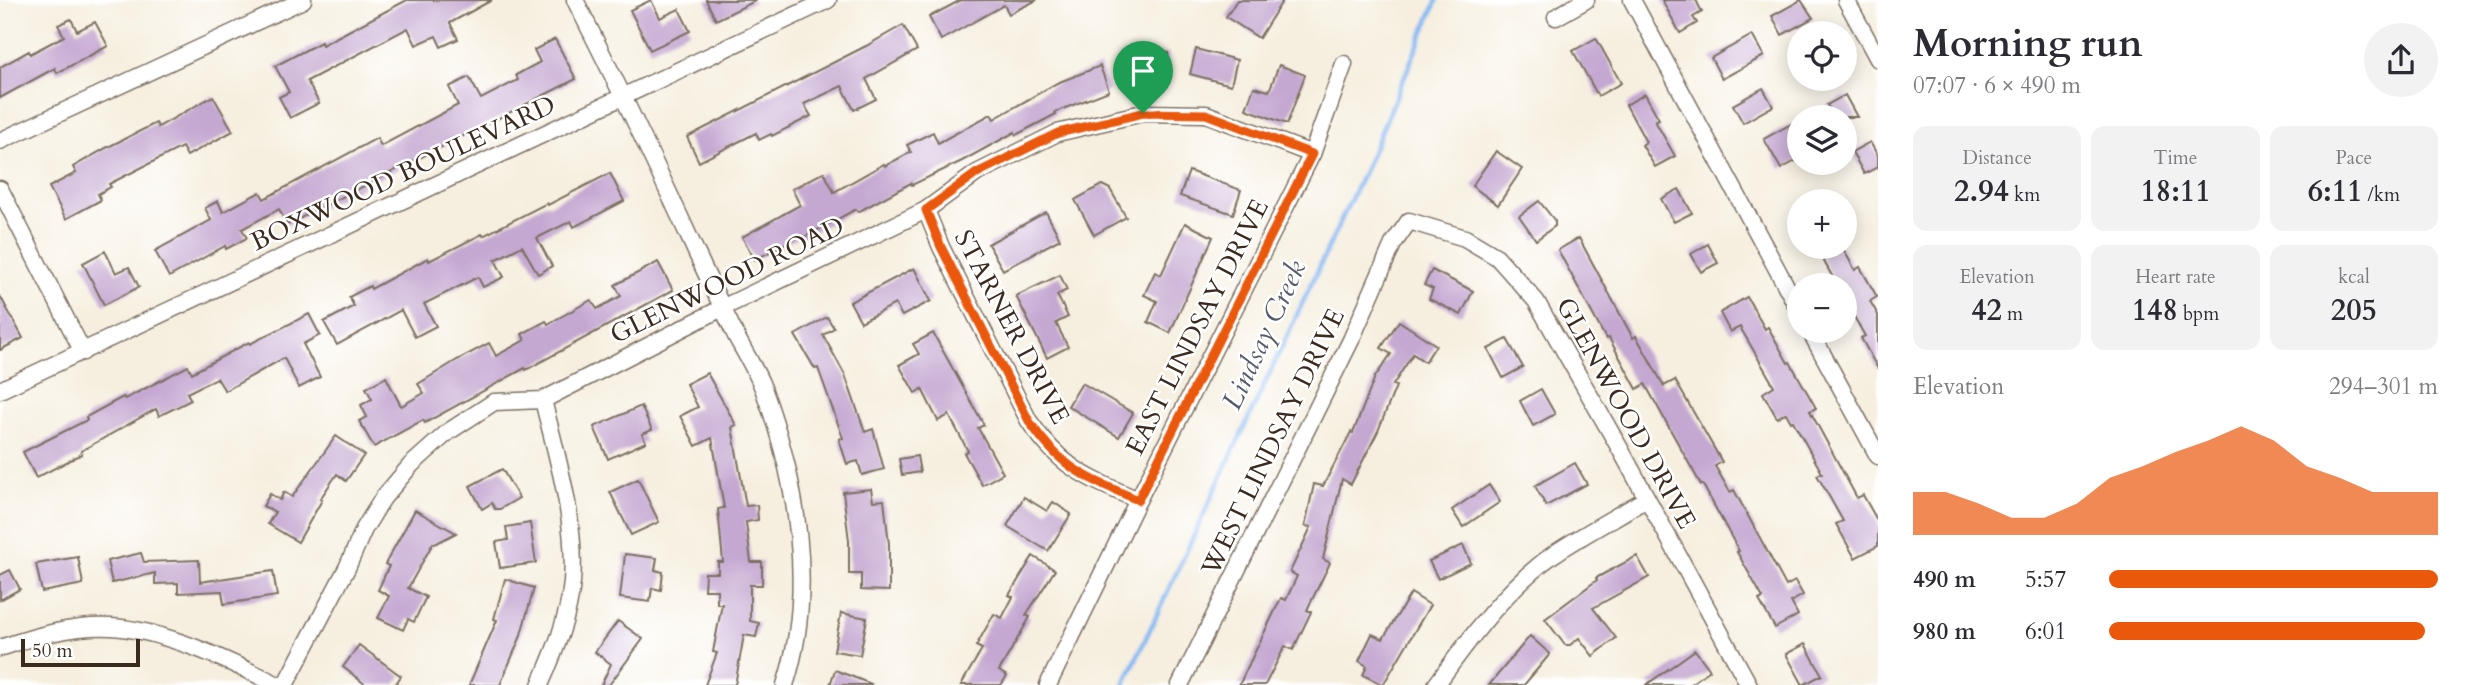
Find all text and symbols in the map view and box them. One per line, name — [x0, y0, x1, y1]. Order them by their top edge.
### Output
text: Morning run — [1913, 18, 2143, 70]
map controls — [1787, 21, 1857, 343]
button: locate — [1787, 21, 1857, 91]
button: share — [2364, 23, 2438, 97]
pin — [1113, 41, 1173, 113]
icon: arrive — [1124, 52, 1162, 90]
text: 07:07 · 6 × 490 m — [1913, 70, 2081, 101]
street label: BOXWOOD BOULEVARD — [245, 87, 561, 259]
button: layers — [1787, 105, 1857, 175]
text: Distance — [1962, 145, 2032, 171]
text: Time — [2154, 145, 2197, 171]
text: Pace — [2335, 145, 2372, 171]
text: 2.94 — [1954, 171, 2009, 212]
text: 18:11 — [2140, 171, 2211, 212]
text: 6:11 — [2308, 171, 2362, 212]
text: km — [2009, 182, 2040, 208]
text: /km — [2362, 182, 2400, 208]
button: + — [1787, 189, 1857, 259]
street label: EAST LINDSAY DRIVE — [1117, 193, 1277, 461]
street label: GLENWOOD ROAD — [604, 208, 850, 352]
street label: STARNER DRIVE — [946, 224, 1078, 430]
water label: Lindsay Creek — [1213, 254, 1315, 416]
text: Elevation — [1959, 264, 2035, 290]
text: Heart rate — [2135, 264, 2216, 290]
text: kcal — [2338, 264, 2370, 290]
button: − — [1787, 273, 1857, 343]
text: 42 — [1971, 290, 2002, 331]
text: 148 — [2132, 290, 2178, 331]
text: 205 — [2331, 290, 2377, 331]
street label: GLENWOOD DRIVE — [1548, 291, 1704, 535]
text: m — [2002, 301, 2023, 327]
text: bpm — [2178, 301, 2219, 327]
street label: WEST LINDSAY DRIVE — [1193, 303, 1353, 582]
text: Elevation — [1913, 371, 2004, 402]
text: 294–301 m — [2329, 371, 2438, 402]
text: 490 m — [1913, 564, 1976, 595]
text: 5:57 — [2025, 564, 2066, 595]
text: 980 m — [1913, 616, 1976, 647]
text: 6:01 — [2025, 616, 2066, 647]
scale bar — [21, 636, 140, 668]
text: 50 m — [32, 638, 73, 664]

